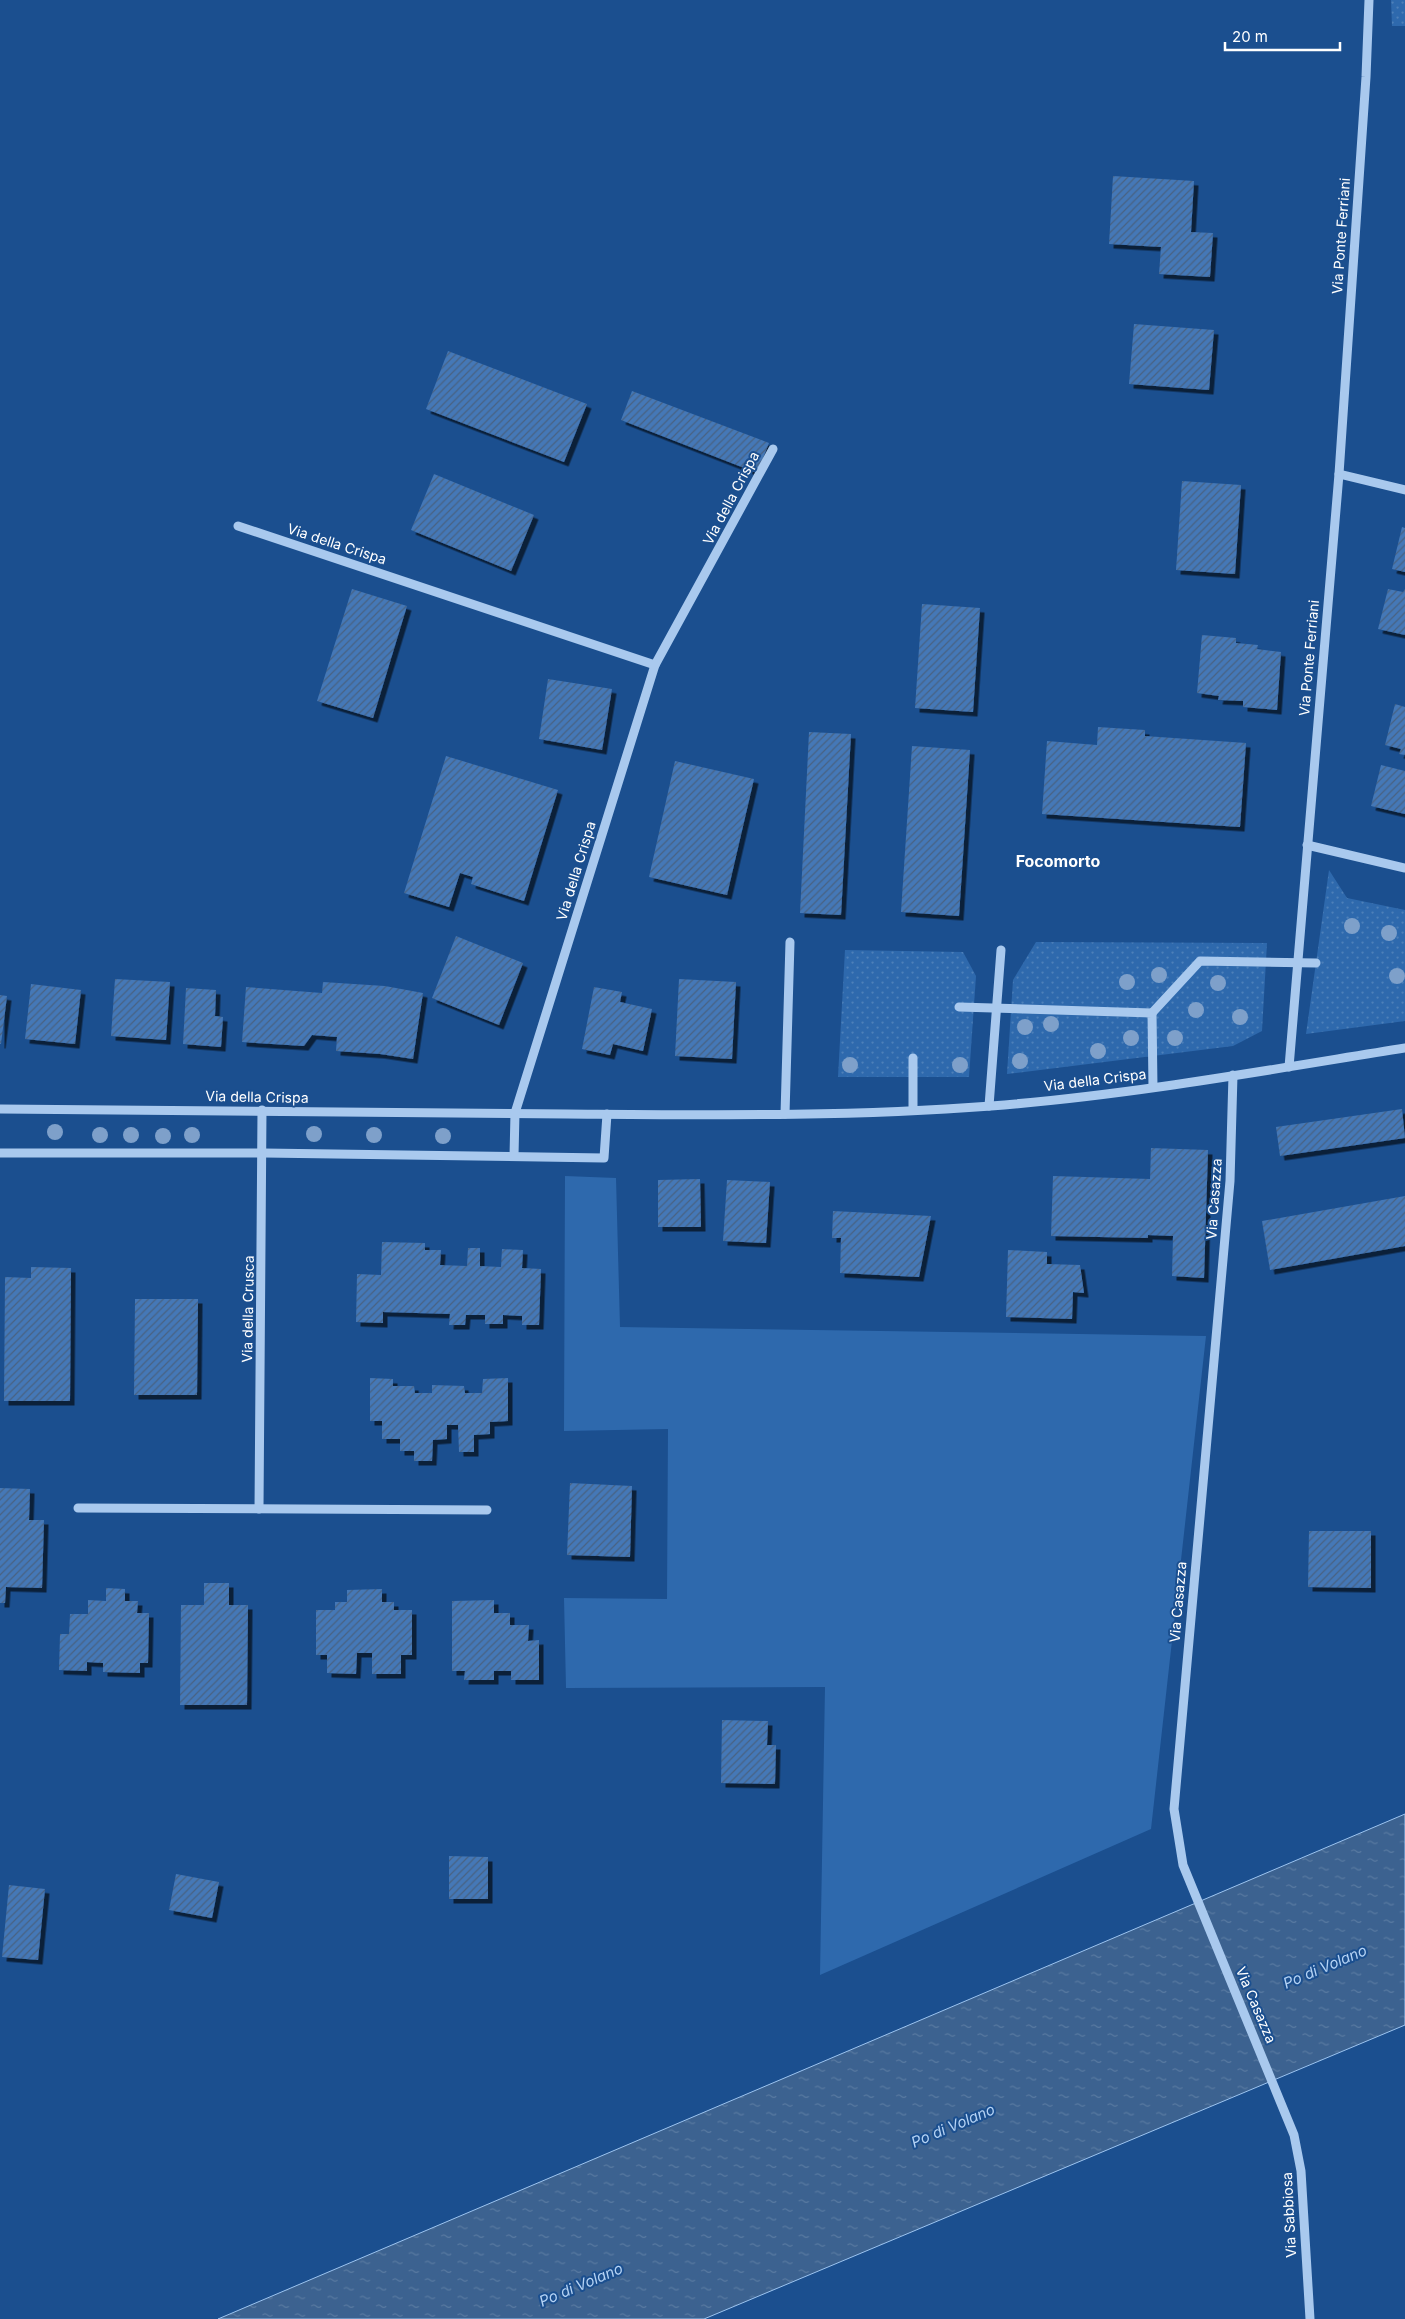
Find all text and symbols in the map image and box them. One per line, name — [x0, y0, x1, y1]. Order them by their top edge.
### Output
scale bar — [1225, 20, 1340, 52]
text: 20 m — [1232, 27, 1268, 46]
street label: Via Ponte Ferriani — [1328, 177, 1353, 295]
street label: Via della Crispa — [699, 448, 762, 547]
street label: Via della Crispa — [285, 519, 389, 568]
street label: Via Ponte Ferriani — [1295, 599, 1322, 717]
street label: Via della Crispa — [552, 819, 599, 923]
district label: Focomorto — [1016, 851, 1101, 871]
street label: Via della Crispa — [1043, 1065, 1147, 1094]
street label: Via della Crispa — [205, 1087, 309, 1106]
street label: Via Casazza — [1202, 1158, 1225, 1240]
street label: Via della Crusca — [238, 1255, 257, 1363]
street label: Via Casazza — [1165, 1561, 1190, 1643]
water label: Po di Volano — [1280, 1940, 1370, 1993]
street label: Via Casazza — [1233, 1964, 1280, 2046]
water label: Po di Volano — [908, 2099, 998, 2152]
street label: Via Sabbiosa — [1278, 2172, 1299, 2258]
water label: Po di Volano — [536, 2258, 626, 2311]

